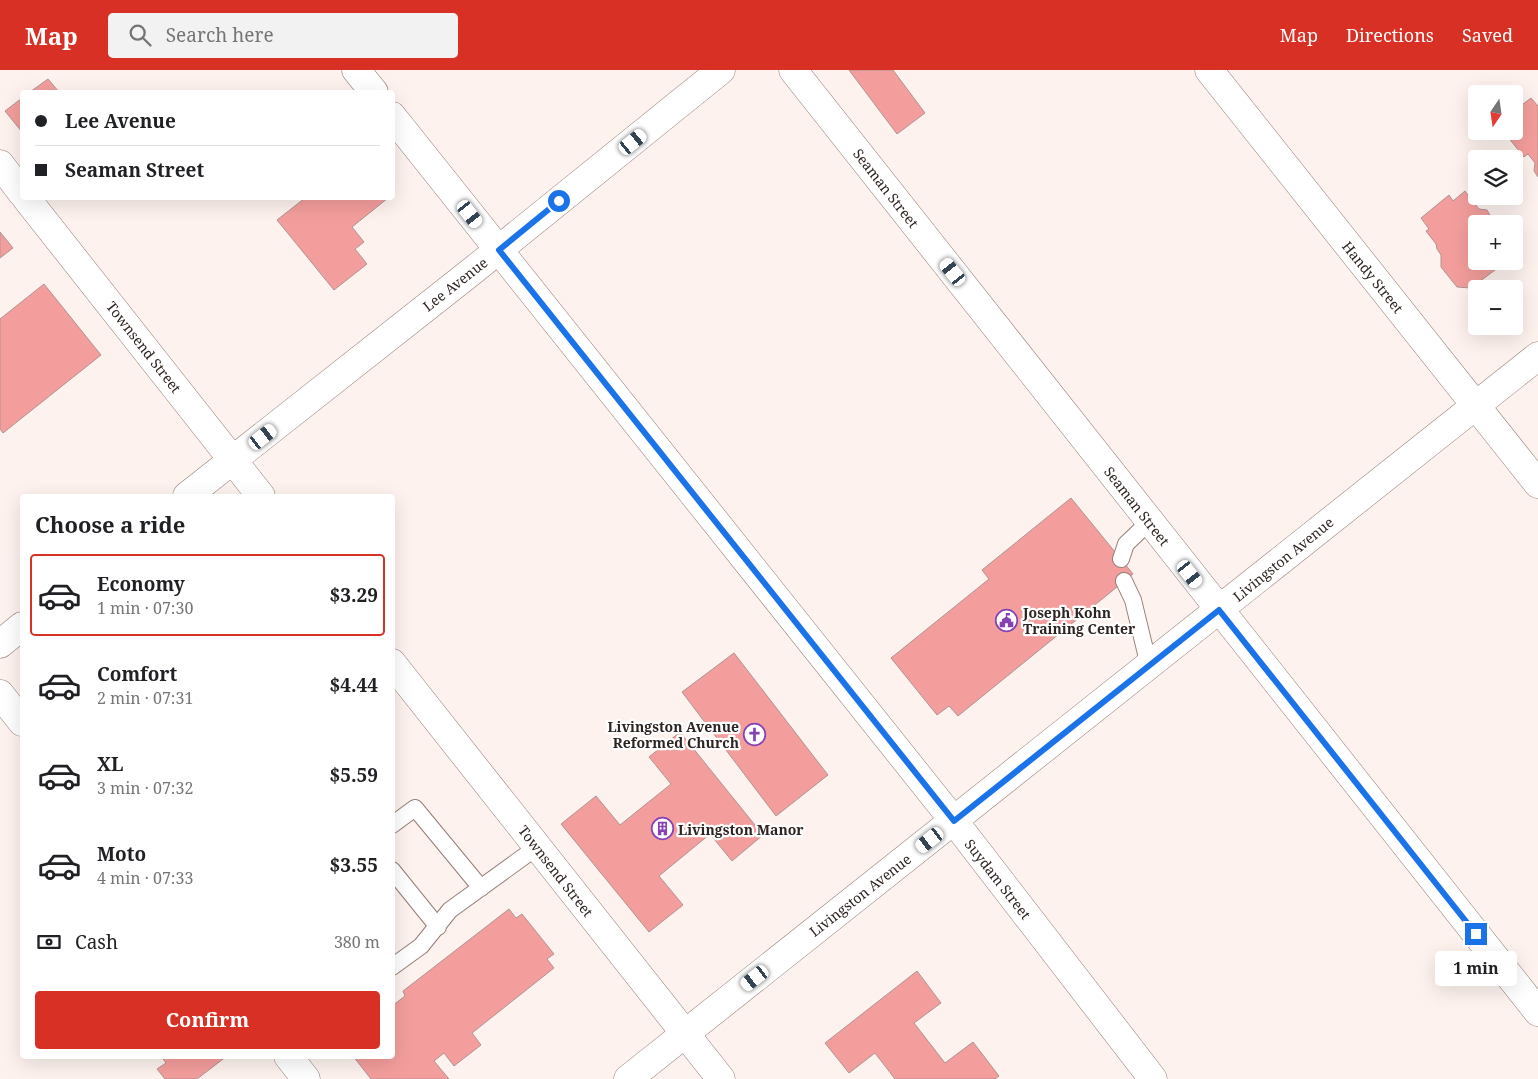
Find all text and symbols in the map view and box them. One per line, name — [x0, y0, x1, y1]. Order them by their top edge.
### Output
search box — [108, 13, 458, 58]
text: Map — [25, 19, 78, 52]
icon: search — [126, 21, 154, 49]
text: Search here — [166, 22, 274, 48]
text: Map — [1280, 23, 1318, 47]
text: Directions — [1346, 23, 1434, 47]
text: Saved — [1462, 23, 1513, 47]
north arrow — [1468, 85, 1522, 140]
map controls — [1468, 85, 1523, 335]
text: Lee Avenue — [65, 108, 176, 134]
car — [616, 127, 649, 157]
street label: Seaman Street — [849, 144, 923, 232]
button: layers — [1468, 150, 1523, 205]
text: Seaman Street — [65, 157, 204, 183]
route start — [548, 190, 570, 212]
car — [454, 198, 485, 230]
button: + — [1468, 215, 1523, 270]
street label: Handy Street — [1338, 237, 1408, 317]
street label: Lee Avenue — [419, 253, 491, 315]
car — [937, 256, 968, 288]
button: − — [1468, 280, 1523, 335]
street label: Townsend Street — [102, 297, 186, 397]
car — [246, 422, 279, 452]
street label: Seaman Street — [1100, 462, 1174, 550]
text: Choose a ride — [35, 509, 185, 539]
street label: Livingston Avenue — [1229, 512, 1337, 606]
car — [1174, 558, 1205, 590]
text: Economy — [97, 571, 185, 597]
icon: car — [37, 573, 82, 618]
text: $3.29 — [329, 582, 378, 608]
text: 1 min · 07:30 — [97, 597, 193, 619]
place label: Joseph Kohn Training Center — [1022, 603, 1136, 638]
public building icon: Joseph Kohn Training Center — [995, 608, 1019, 632]
text: Comfort — [97, 661, 177, 687]
icon: car — [37, 663, 82, 708]
text: $4.44 — [329, 672, 378, 698]
text: 2 min · 07:31 — [97, 687, 193, 709]
place label: Livingston Avenue Reformed Church — [607, 717, 739, 752]
church icon: Livingston Avenue Reformed Church — [743, 722, 767, 746]
text: XL — [97, 751, 123, 777]
icon: car — [37, 753, 82, 798]
text: $5.59 — [329, 762, 378, 788]
text: 3 min · 07:32 — [97, 777, 193, 799]
building icon: Livingston Manor — [650, 817, 674, 841]
place label: Livingston Manor — [678, 820, 804, 839]
street label: Townsend Street — [514, 821, 598, 921]
car — [913, 825, 946, 855]
street label: Suydam Street — [961, 835, 1035, 923]
text: Moto — [97, 841, 146, 867]
icon: car — [37, 843, 82, 888]
street label: Livingston Avenue — [805, 849, 915, 941]
text: $3.55 — [329, 852, 378, 878]
text: 4 min · 07:33 — [97, 867, 193, 889]
route end — [1465, 923, 1487, 945]
icon: cash — [35, 928, 63, 956]
text: Cash — [75, 929, 118, 955]
text: 380 m — [334, 931, 380, 953]
callout: 1 min — [1435, 952, 1517, 986]
text: 1 min — [1453, 957, 1499, 979]
car — [738, 963, 771, 993]
button: Confirm — [35, 991, 380, 1049]

